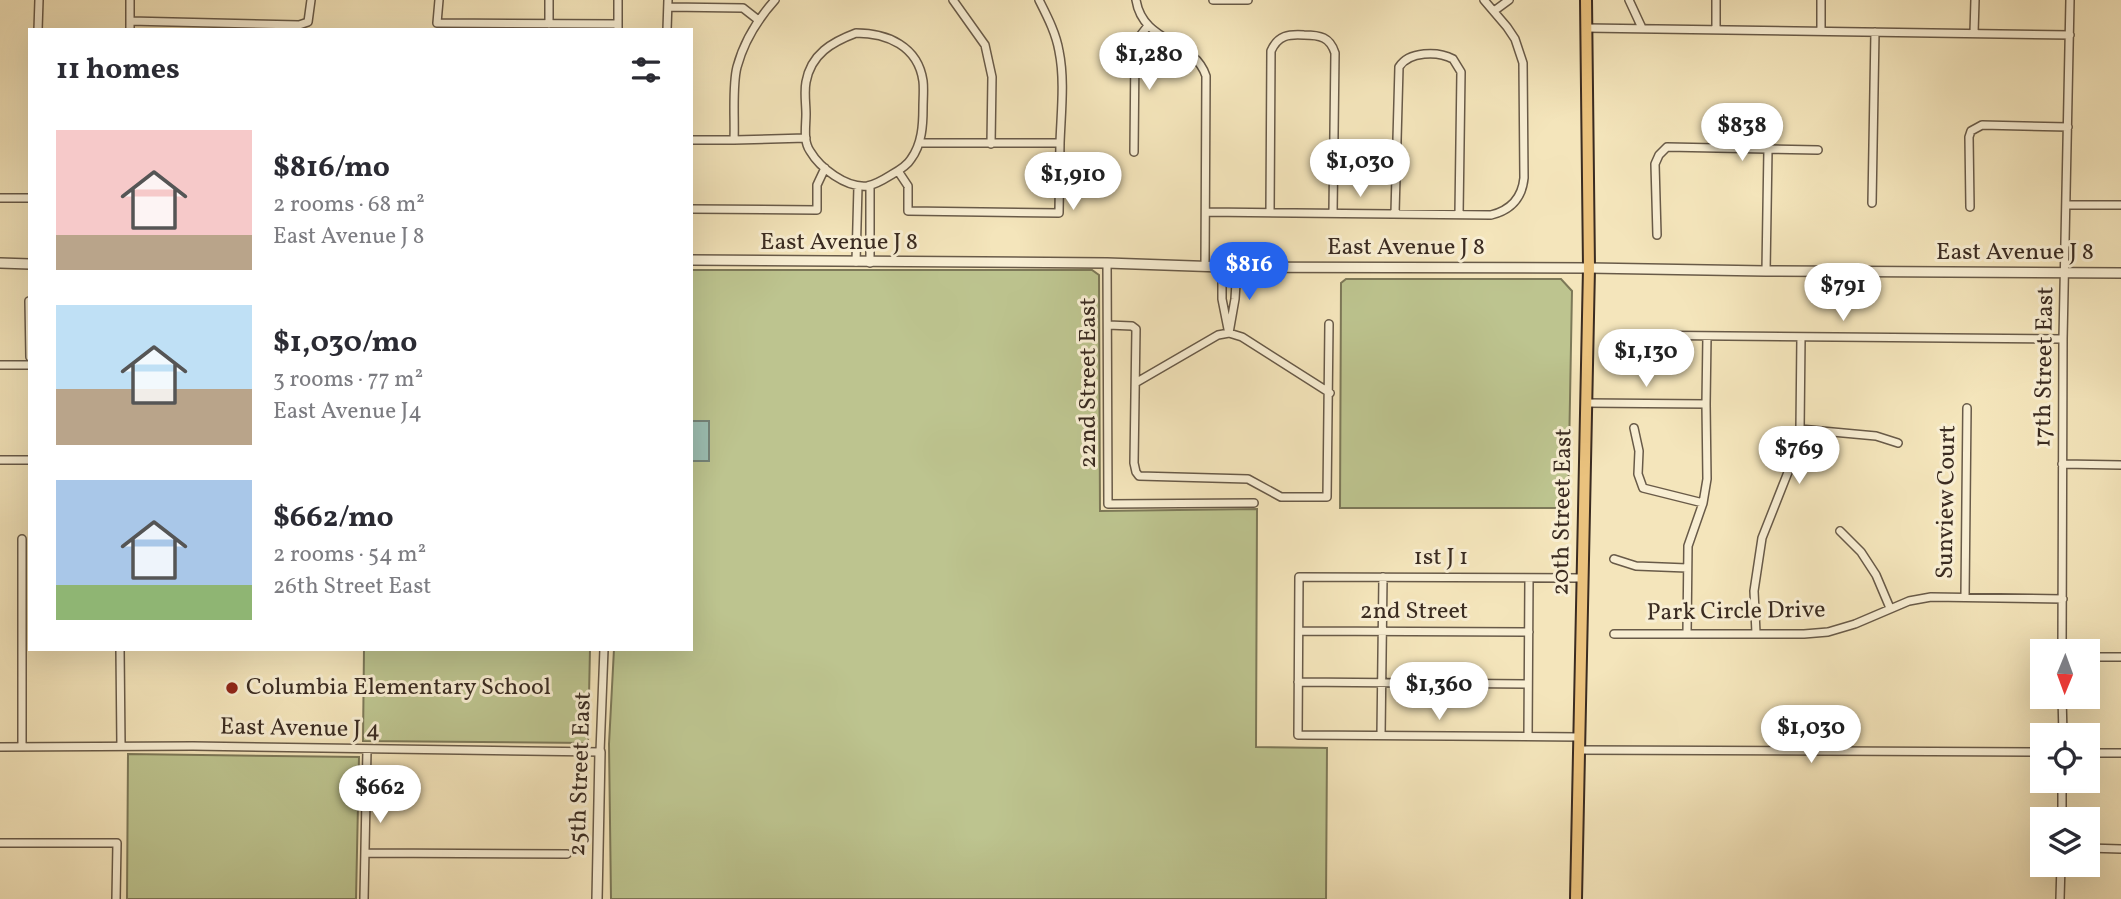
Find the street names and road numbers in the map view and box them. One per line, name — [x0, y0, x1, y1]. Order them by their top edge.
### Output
street label: East Avenue J 8 — [760, 226, 918, 260]
street label: East Avenue J 8 — [1327, 231, 1485, 265]
street label: East Avenue J 8 — [1936, 236, 2094, 270]
street label: 17th Street East — [2027, 286, 2063, 448]
street label: 22nd Street East — [1072, 297, 1106, 469]
street label: Sunview Court — [1929, 425, 1965, 579]
street label: 20th Street East — [1545, 428, 1581, 596]
street label: 1st J 1 — [1414, 541, 1468, 575]
street label: Park Circle Drive — [1646, 593, 1826, 631]
street label: 2nd Street — [1360, 595, 1468, 629]
street label: 25th Street East — [561, 691, 601, 857]
street label: East Avenue J 4 — [220, 711, 380, 747]

